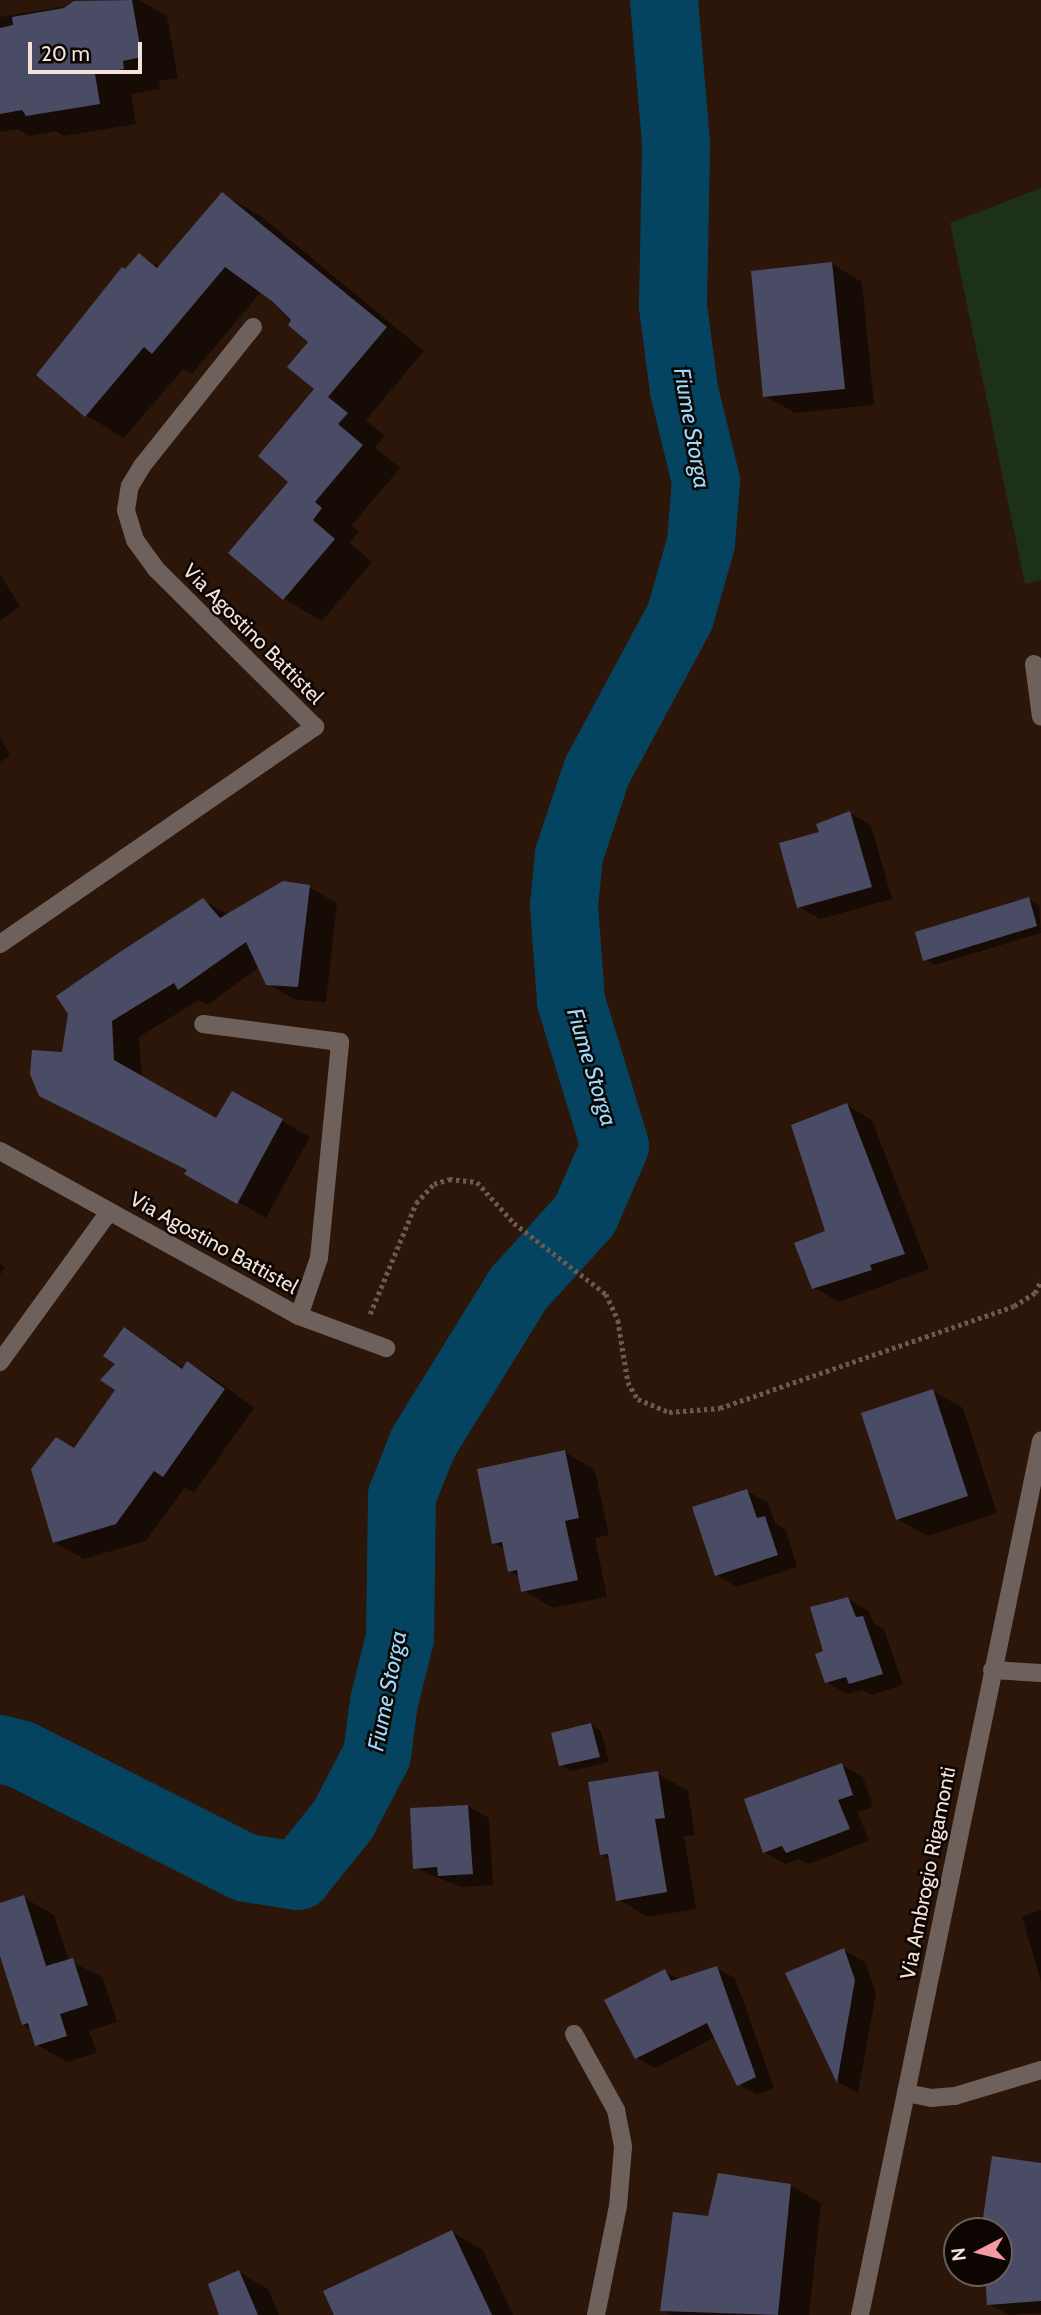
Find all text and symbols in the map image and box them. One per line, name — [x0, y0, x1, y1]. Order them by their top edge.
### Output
scale bar — [32, 28, 145, 72]
text: 20 m — [41, 41, 90, 66]
water label: Fiume Storga — [668, 366, 716, 490]
street label: Via Agostino Battistel — [177, 558, 329, 710]
water label: Fiume Storga — [561, 1005, 623, 1129]
street label: Via Agostino Battistel — [125, 1186, 303, 1300]
water label: Fiume Storga — [362, 1629, 412, 1753]
street label: Via Ambrogio Rigamonti — [895, 1765, 961, 1981]
north arrow — [943, 2217, 1013, 2287]
text: N — [946, 2246, 971, 2262]

